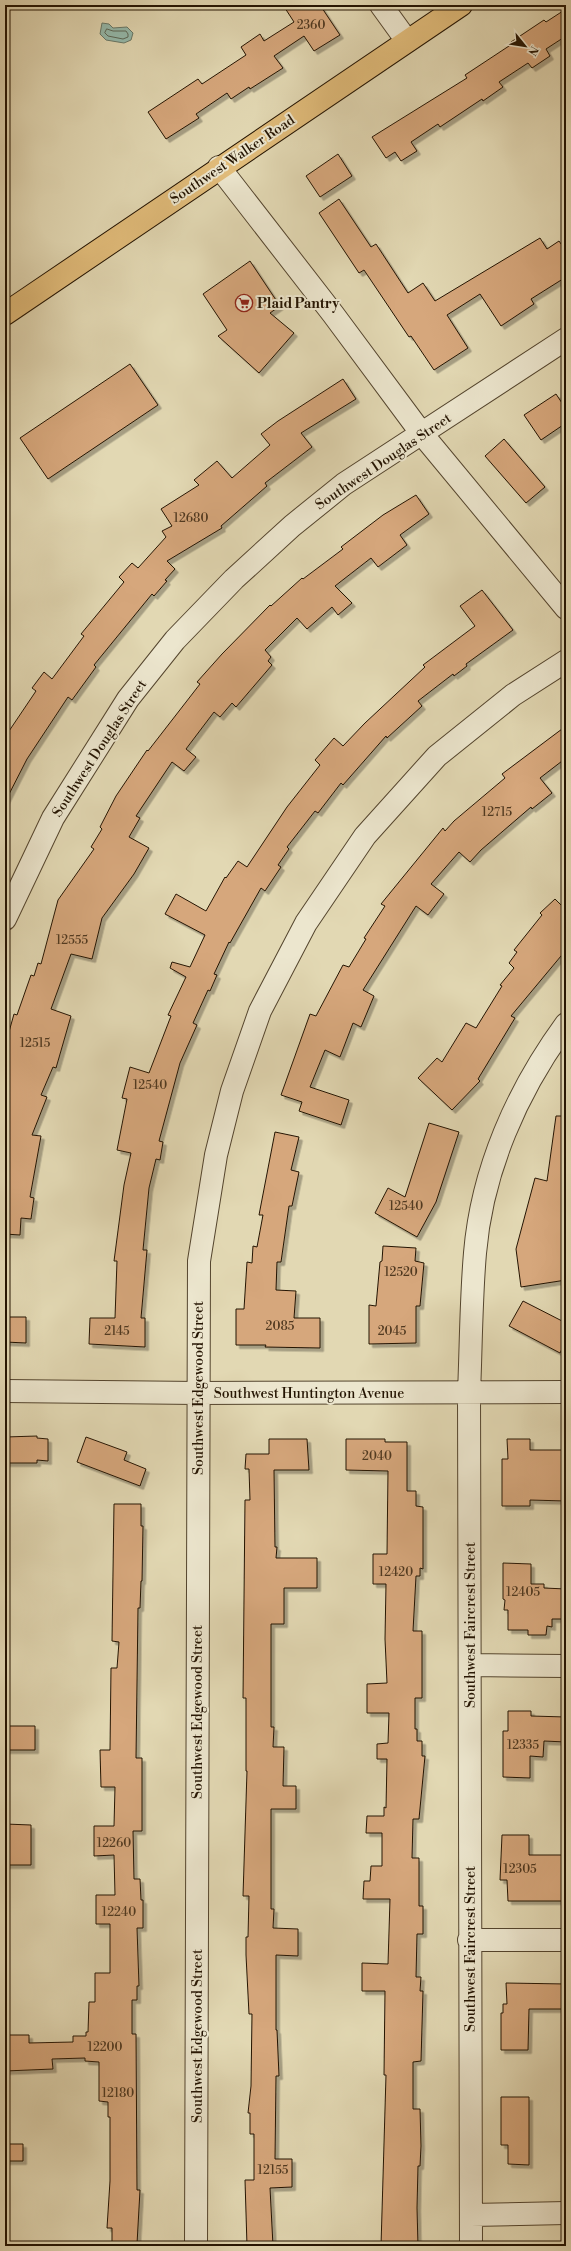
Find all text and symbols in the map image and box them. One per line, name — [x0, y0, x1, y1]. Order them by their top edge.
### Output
house number: 2360 — [297, 18, 325, 33]
north arrow — [505, 26, 545, 66]
text: N — [524, 43, 541, 58]
street label: Southwest Walker Road — [167, 111, 298, 208]
supermarket icon: Plaid Pantry — [234, 293, 254, 313]
place label: Plaid Pantry — [257, 295, 340, 313]
street label: Southwest Douglas Street — [312, 410, 455, 514]
house number: 12680 — [174, 511, 208, 526]
street label: Southwest Douglas Street — [49, 676, 151, 821]
house number: 12715 — [482, 805, 513, 820]
house number: 12555 — [56, 933, 88, 948]
house number: 12515 — [20, 1036, 51, 1051]
house number: 12540 — [133, 1078, 167, 1093]
house number: 12540 — [389, 1199, 423, 1214]
house number: 12520 — [384, 1265, 418, 1280]
street label: Southwest Edgewood Street — [190, 1301, 208, 1475]
house number: 2085 — [266, 1319, 295, 1334]
house number: 2145 — [104, 1324, 130, 1339]
house number: 2045 — [378, 1324, 407, 1339]
street label: Southwest Huntington Avenue — [214, 1385, 404, 1403]
house number: 2040 — [362, 1449, 392, 1464]
street label: Southwest Faircrest Street — [462, 1542, 480, 1708]
house number: 12420 — [379, 1565, 413, 1580]
house number: 12405 — [506, 1585, 540, 1600]
street label: Southwest Edgewood Street — [189, 1625, 207, 1799]
house number: 12335 — [507, 1738, 539, 1753]
house number: 12260 — [97, 1836, 131, 1851]
house number: 12305 — [503, 1862, 537, 1877]
street label: Southwest Faircrest Street — [462, 1866, 480, 2032]
house number: 12240 — [102, 1905, 136, 1920]
street label: Southwest Edgewood Street — [189, 1949, 207, 2123]
house number: 12200 — [87, 2040, 123, 2055]
house number: 12180 — [102, 2086, 134, 2101]
house number: 12155 — [258, 2163, 289, 2178]

